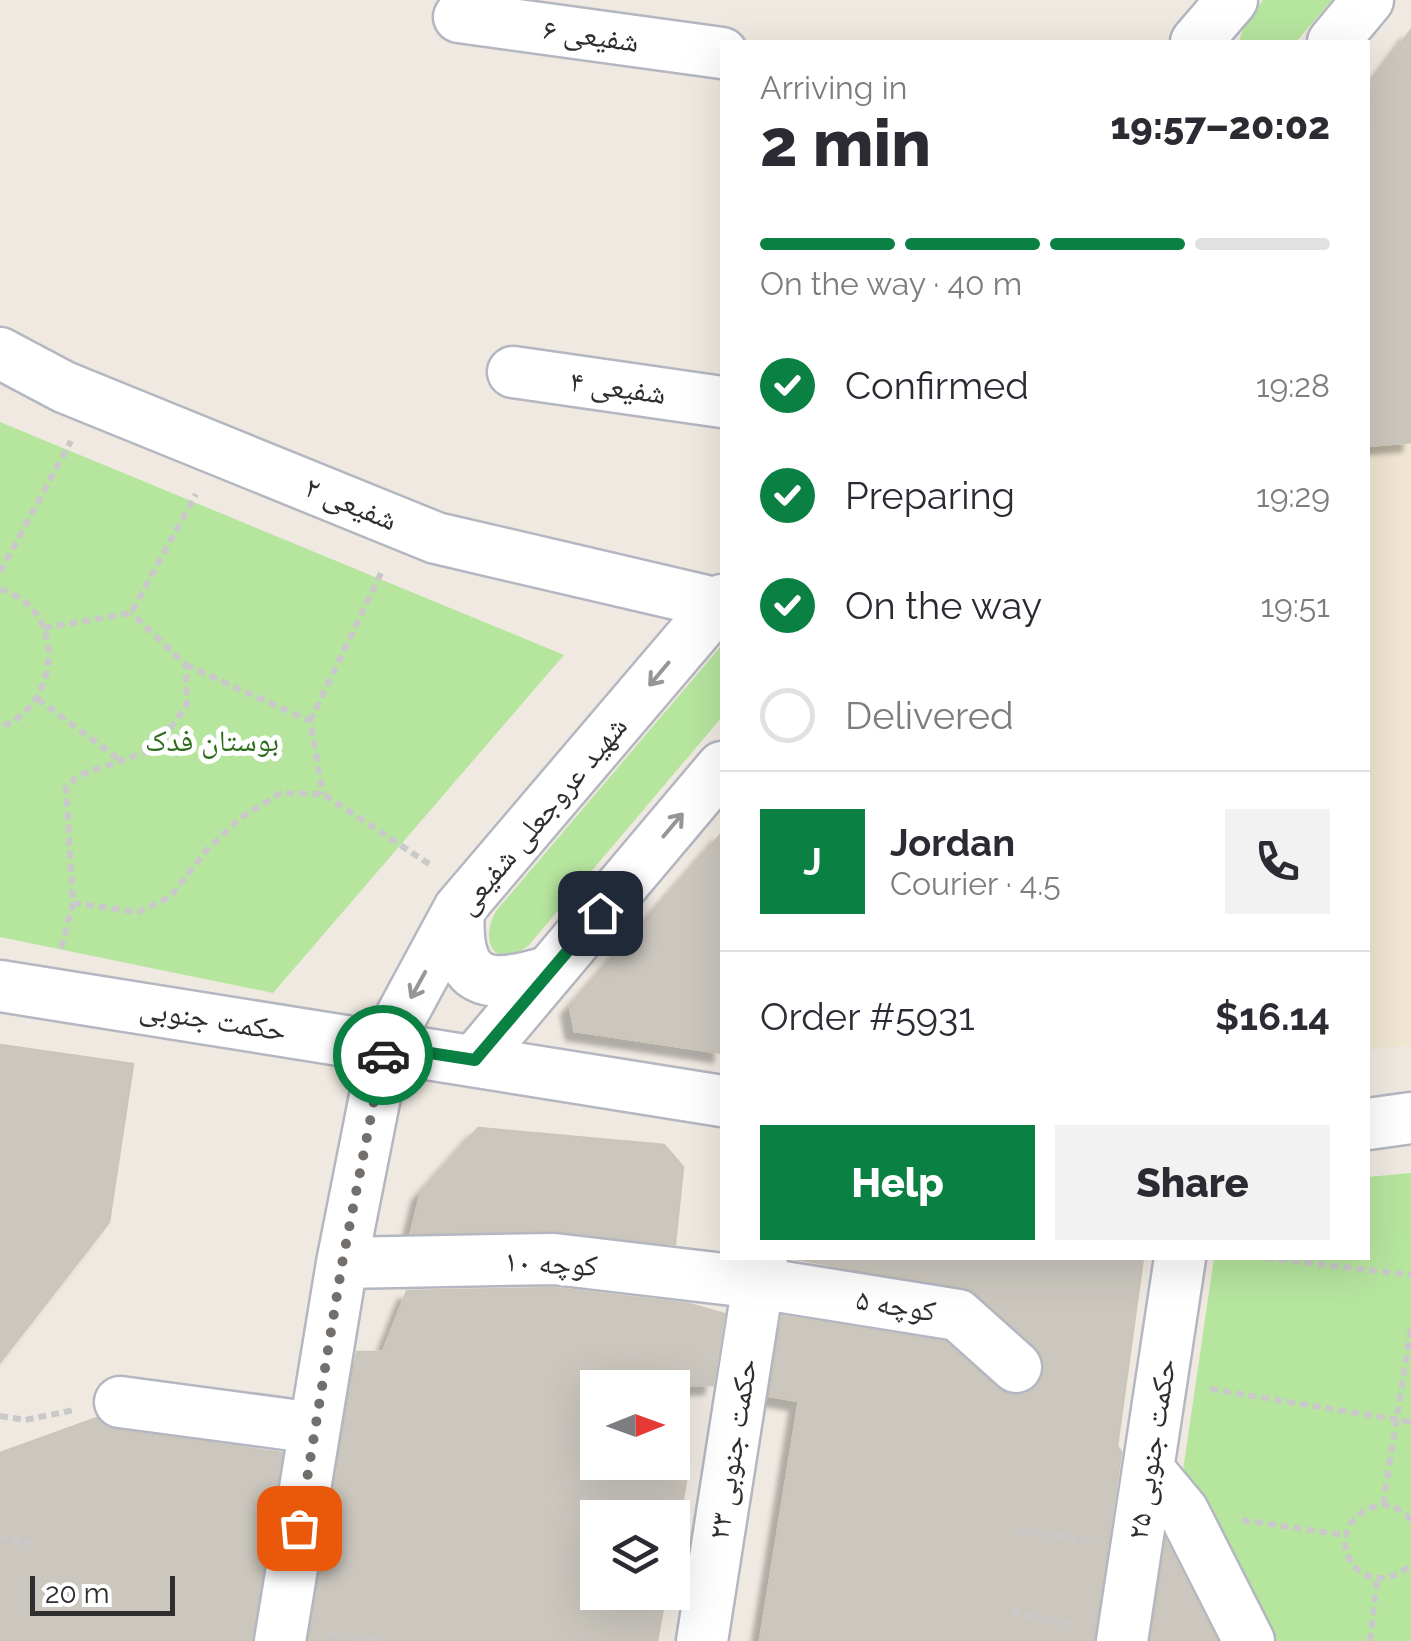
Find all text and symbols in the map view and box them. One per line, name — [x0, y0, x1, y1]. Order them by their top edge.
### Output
street label: شفیعی ۶ — [541, 11, 641, 60]
text: Arriving in — [760, 69, 907, 106]
text: 19:57–20:02 — [1111, 103, 1330, 148]
text: 2 min — [760, 105, 931, 181]
text: On the way · 40 m — [760, 265, 1022, 302]
icon: check — [760, 358, 815, 413]
street label: شفیعی ۴ — [568, 363, 668, 412]
text: Confirmed — [845, 363, 1029, 408]
text: 19:28 — [1256, 367, 1330, 404]
icon: check — [760, 468, 815, 523]
street label: شفیعی ۲ — [299, 469, 402, 538]
text: Preparing — [845, 473, 1015, 518]
text: 19:29 — [1256, 477, 1330, 514]
icon: check — [760, 578, 815, 633]
text: On the way — [845, 583, 1042, 628]
text: 19:51 — [1260, 587, 1330, 624]
one-way arrow — [649, 661, 671, 687]
text: Delivered — [845, 693, 1014, 738]
street label: شهید عروجعلی شفیعی — [448, 709, 635, 922]
park label: بوستان فدک — [145, 723, 279, 759]
button: phone — [1225, 809, 1330, 914]
one-way arrow — [662, 813, 684, 839]
text: Jordan — [890, 820, 1015, 865]
text: J — [803, 839, 822, 884]
text: Courier · 4.5 — [890, 865, 1061, 902]
pin — [558, 871, 643, 956]
icon: home — [573, 886, 628, 941]
one-way arrow — [407, 970, 427, 999]
street label: حکمت جنوبی — [137, 990, 289, 1049]
text: Order #5931 — [760, 994, 975, 1039]
text: $16.14 — [1215, 994, 1330, 1039]
courier — [333, 1005, 433, 1105]
icon: car — [356, 1028, 411, 1083]
button: Help — [760, 1125, 1035, 1240]
button: Share — [1055, 1125, 1330, 1240]
street label: کوچه ۱۰ — [503, 1243, 599, 1283]
street label: کوچه ۵ — [854, 1281, 938, 1329]
street label: حکمت جنوبی ۲۳ — [700, 1356, 765, 1542]
street label: حکمت جنوبی ۲۵ — [1119, 1356, 1184, 1542]
north arrow — [580, 1370, 690, 1480]
map controls — [580, 1370, 690, 1610]
pin — [257, 1486, 342, 1571]
button: layers — [580, 1500, 690, 1610]
icon: bag — [272, 1501, 327, 1556]
scale bar — [30, 1571, 175, 1616]
text: 20 m — [45, 1577, 110, 1610]

